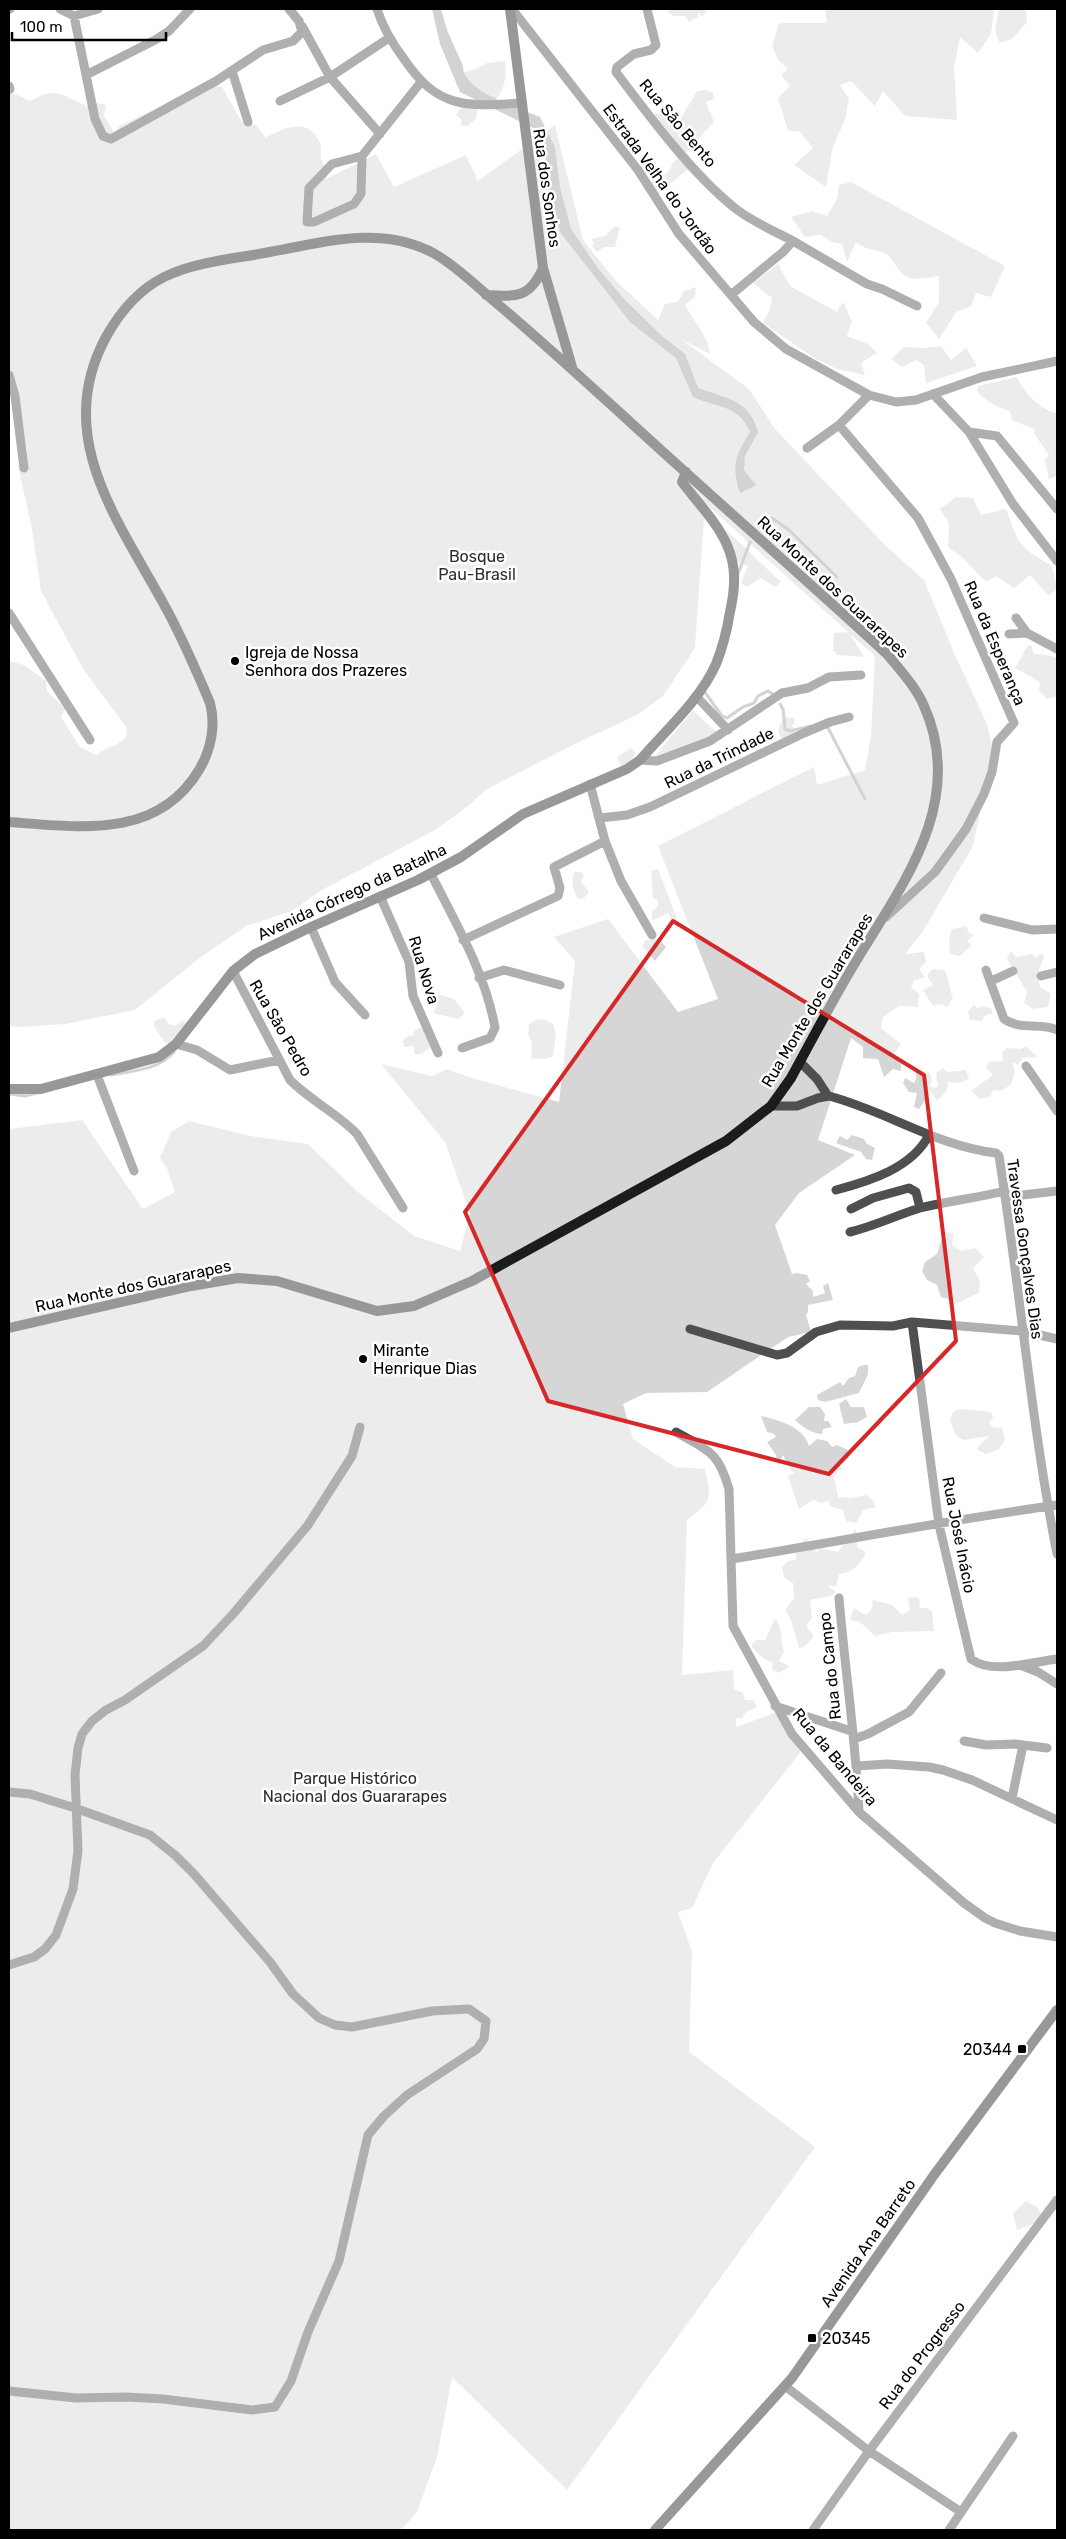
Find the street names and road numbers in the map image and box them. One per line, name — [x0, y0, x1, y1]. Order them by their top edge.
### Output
street label: Rua São Bento — [636, 75, 720, 171]
street label: Estrada Velha do Jordão — [599, 100, 721, 258]
street label: Rua dos Sonhos — [529, 127, 565, 249]
street label: Rua Monte dos Guararapes — [753, 512, 913, 662]
street label: Rua da Esperança — [960, 578, 1030, 708]
street label: Rua da Trindade — [661, 723, 777, 793]
street label: Avenida Córrego da Batalha — [254, 840, 450, 944]
street label: Rua Monte dos Guararapes — [757, 909, 877, 1091]
street label: Rua Nova — [405, 934, 443, 1006]
street label: Rua São Pedro — [246, 976, 316, 1080]
street label: Travessa Gonçalves Dias — [1003, 1158, 1047, 1340]
street label: Rua Monte dos Guararapes — [33, 1256, 233, 1316]
street label: Rua José Inácio — [938, 1475, 980, 1595]
street label: Rua do Campo — [815, 1611, 845, 1721]
street label: Rua da Bandeira — [789, 1704, 881, 1810]
street label: Avenida Ana Barreto — [817, 2175, 919, 2311]
street label: Rua do Progresso — [875, 2297, 969, 2413]

